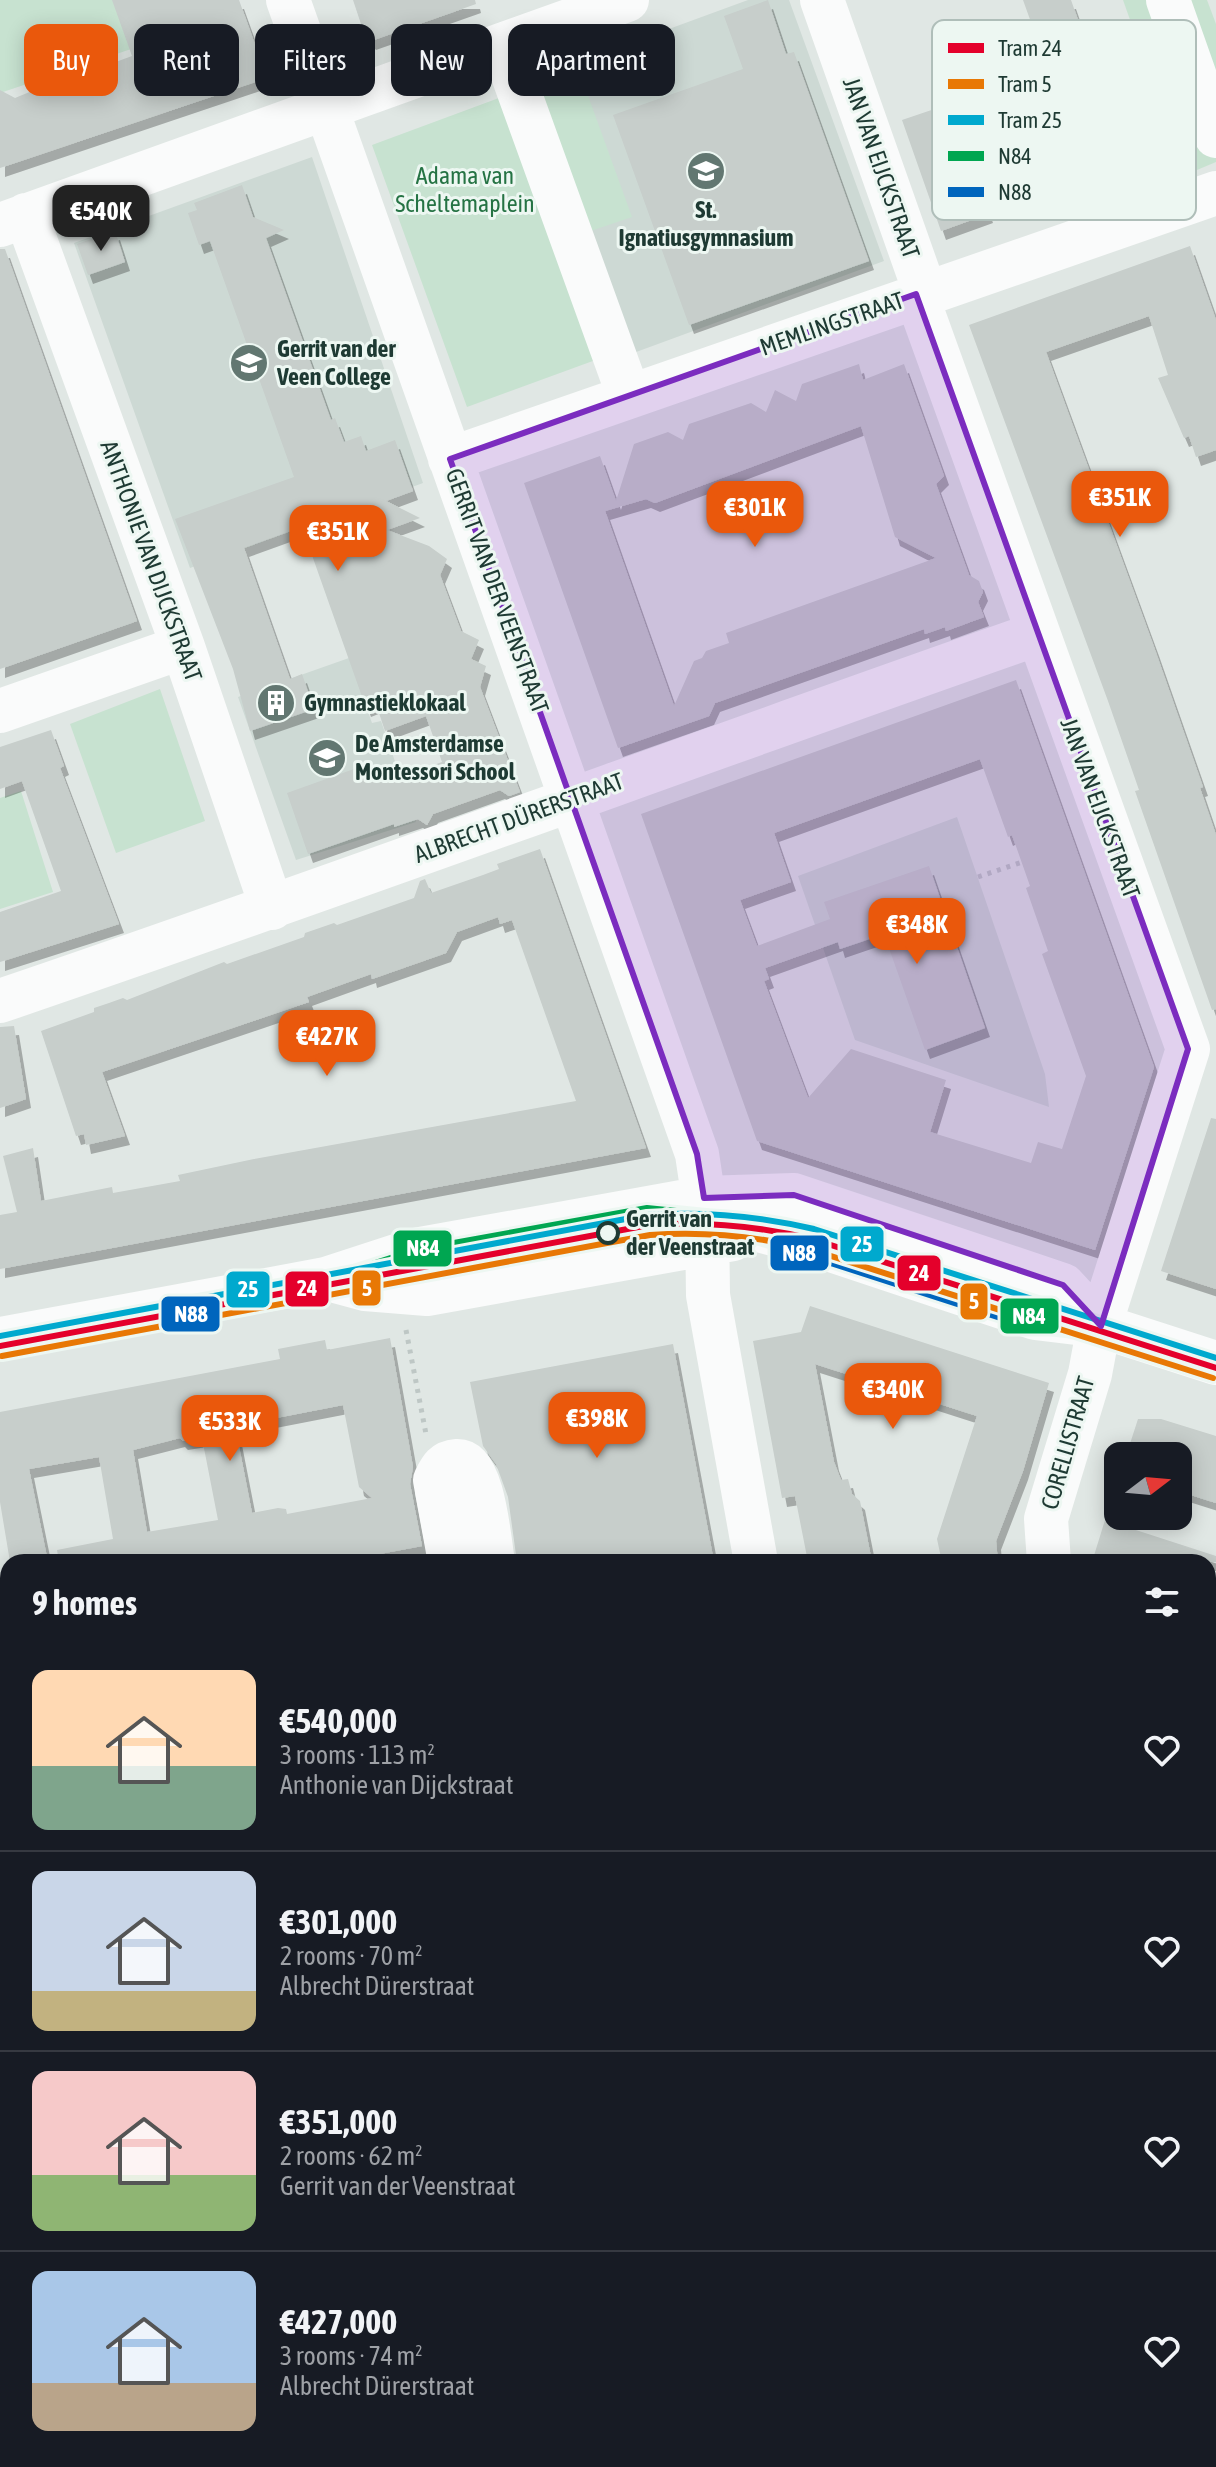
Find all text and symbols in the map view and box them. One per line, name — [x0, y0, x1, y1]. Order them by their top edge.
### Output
legend — [932, 20, 1196, 220]
chip: Buy — [24, 24, 118, 96]
chip: Rent — [134, 24, 239, 96]
chip: Filters — [255, 24, 375, 96]
chip: New — [391, 24, 492, 96]
chip: Apartment — [508, 24, 675, 96]
text: Tram 24 — [998, 35, 1062, 61]
text: Tram 5 — [998, 71, 1052, 97]
street label: JAN VAN EIJCKSTRAAT — [838, 74, 925, 262]
text: Tram 25 — [998, 107, 1062, 133]
text: N84 — [998, 143, 1032, 169]
school or university icon: St. Ignatiusgymnasium — [685, 150, 727, 192]
park label: Adama van Scheltemaplein — [395, 162, 535, 217]
text: N88 — [998, 179, 1032, 205]
pin: €540K — [45, 185, 157, 253]
text: €540K — [70, 196, 132, 226]
place label: St. Ignatiusgymnasium — [619, 196, 793, 251]
street label: MEMLINGSTRAAT — [756, 286, 908, 361]
place label: Gerrit van der Veen College — [276, 335, 397, 390]
school or university icon: Gerrit van der Veen College — [228, 342, 270, 384]
street label: ANTHONIE VAN DIJCKSTRAAT — [95, 437, 208, 685]
street label: GERRIT VAN DER VEENSTRAAT — [441, 465, 555, 717]
pin: €351K — [1064, 471, 1176, 539]
pin: €301K — [699, 481, 811, 549]
text: €351K — [1089, 482, 1151, 512]
text: €301K — [724, 492, 786, 522]
pin: €351K — [282, 505, 394, 573]
text: €351K — [307, 516, 369, 546]
building icon: Gymnastieklokaal — [255, 682, 297, 724]
place label: Gymnastieklokaal — [304, 689, 466, 716]
street label: JAN VAN EIJCKSTRAAT — [1055, 714, 1146, 902]
place label: De Amsterdamse Montessori School — [355, 730, 516, 785]
school or university icon: De Amsterdamse Montessori School — [306, 737, 348, 779]
street label: ALBRECHT DÜRERSTRAAT — [410, 767, 628, 868]
pin: €348K — [861, 898, 973, 966]
text: €348K — [886, 909, 948, 939]
pin: €427K — [271, 1010, 383, 1078]
text: €427K — [296, 1021, 358, 1051]
place label: Gerrit van der Veenstraat — [626, 1205, 754, 1260]
marker: Gerrit van der Veenstraat — [597, 1222, 619, 1244]
line badge: 25 — [839, 1225, 885, 1263]
line badge: N84 — [392, 1229, 453, 1268]
text: 25 — [852, 1231, 872, 1257]
line badge: N88 — [769, 1234, 830, 1272]
text: N84 — [406, 1235, 440, 1261]
text: N88 — [782, 1240, 816, 1266]
line badge: 24 — [896, 1254, 942, 1292]
text: 24 — [909, 1260, 929, 1286]
line badge: 5 — [351, 1269, 382, 1307]
line badge: 25 — [225, 1270, 271, 1309]
line badge: 24 — [284, 1270, 330, 1308]
text: 24 — [297, 1275, 317, 1301]
text: 5 — [362, 1275, 372, 1301]
text: 25 — [238, 1276, 258, 1302]
line badge: 5 — [959, 1282, 989, 1321]
text: 5 — [969, 1288, 979, 1314]
line badge: N88 — [160, 1295, 221, 1333]
line badge: N84 — [999, 1297, 1060, 1335]
text: N88 — [174, 1301, 208, 1327]
text: N84 — [1012, 1303, 1046, 1329]
pin: €340K — [837, 1363, 949, 1431]
street label: CORELLISTRAAT — [1036, 1373, 1100, 1512]
text: €340K — [862, 1374, 924, 1404]
pin: €398K — [541, 1392, 653, 1460]
pin: €533K — [174, 1395, 286, 1463]
text: €398K — [566, 1403, 628, 1433]
text: €533K — [199, 1406, 261, 1436]
north arrow — [1104, 1442, 1192, 1530]
map controls — [1104, 1442, 1192, 1530]
icon: filters — [1140, 1580, 1184, 1624]
text: 9 homes — [32, 1583, 137, 1622]
text: €540,000 — [280, 1701, 397, 1740]
icon: home — [96, 1702, 192, 1798]
icon: heart — [1140, 1728, 1184, 1772]
text: 3 rooms · 113 m² — [280, 1740, 435, 1770]
text: Anthonie van Dijckstraat — [280, 1770, 513, 1800]
text: €301,000 — [280, 1902, 397, 1941]
icon: home — [96, 1903, 192, 1999]
icon: heart — [1140, 1929, 1184, 1973]
text: 2 rooms · 70 m² — [280, 1941, 422, 1971]
text: Albrecht Dürerstraat — [280, 1971, 474, 2001]
text: €351,000 — [280, 2102, 397, 2141]
icon: home — [96, 2103, 192, 2199]
icon: heart — [1140, 2129, 1184, 2173]
text: 2 rooms · 62 m² — [280, 2141, 422, 2171]
text: Gerrit van der Veenstraat — [280, 2171, 516, 2201]
text: €427,000 — [280, 2302, 397, 2341]
icon: home — [96, 2303, 192, 2399]
icon: heart — [1140, 2329, 1184, 2373]
text: 3 rooms · 74 m² — [280, 2341, 422, 2371]
text: Albrecht Dürerstraat — [280, 2371, 474, 2401]

